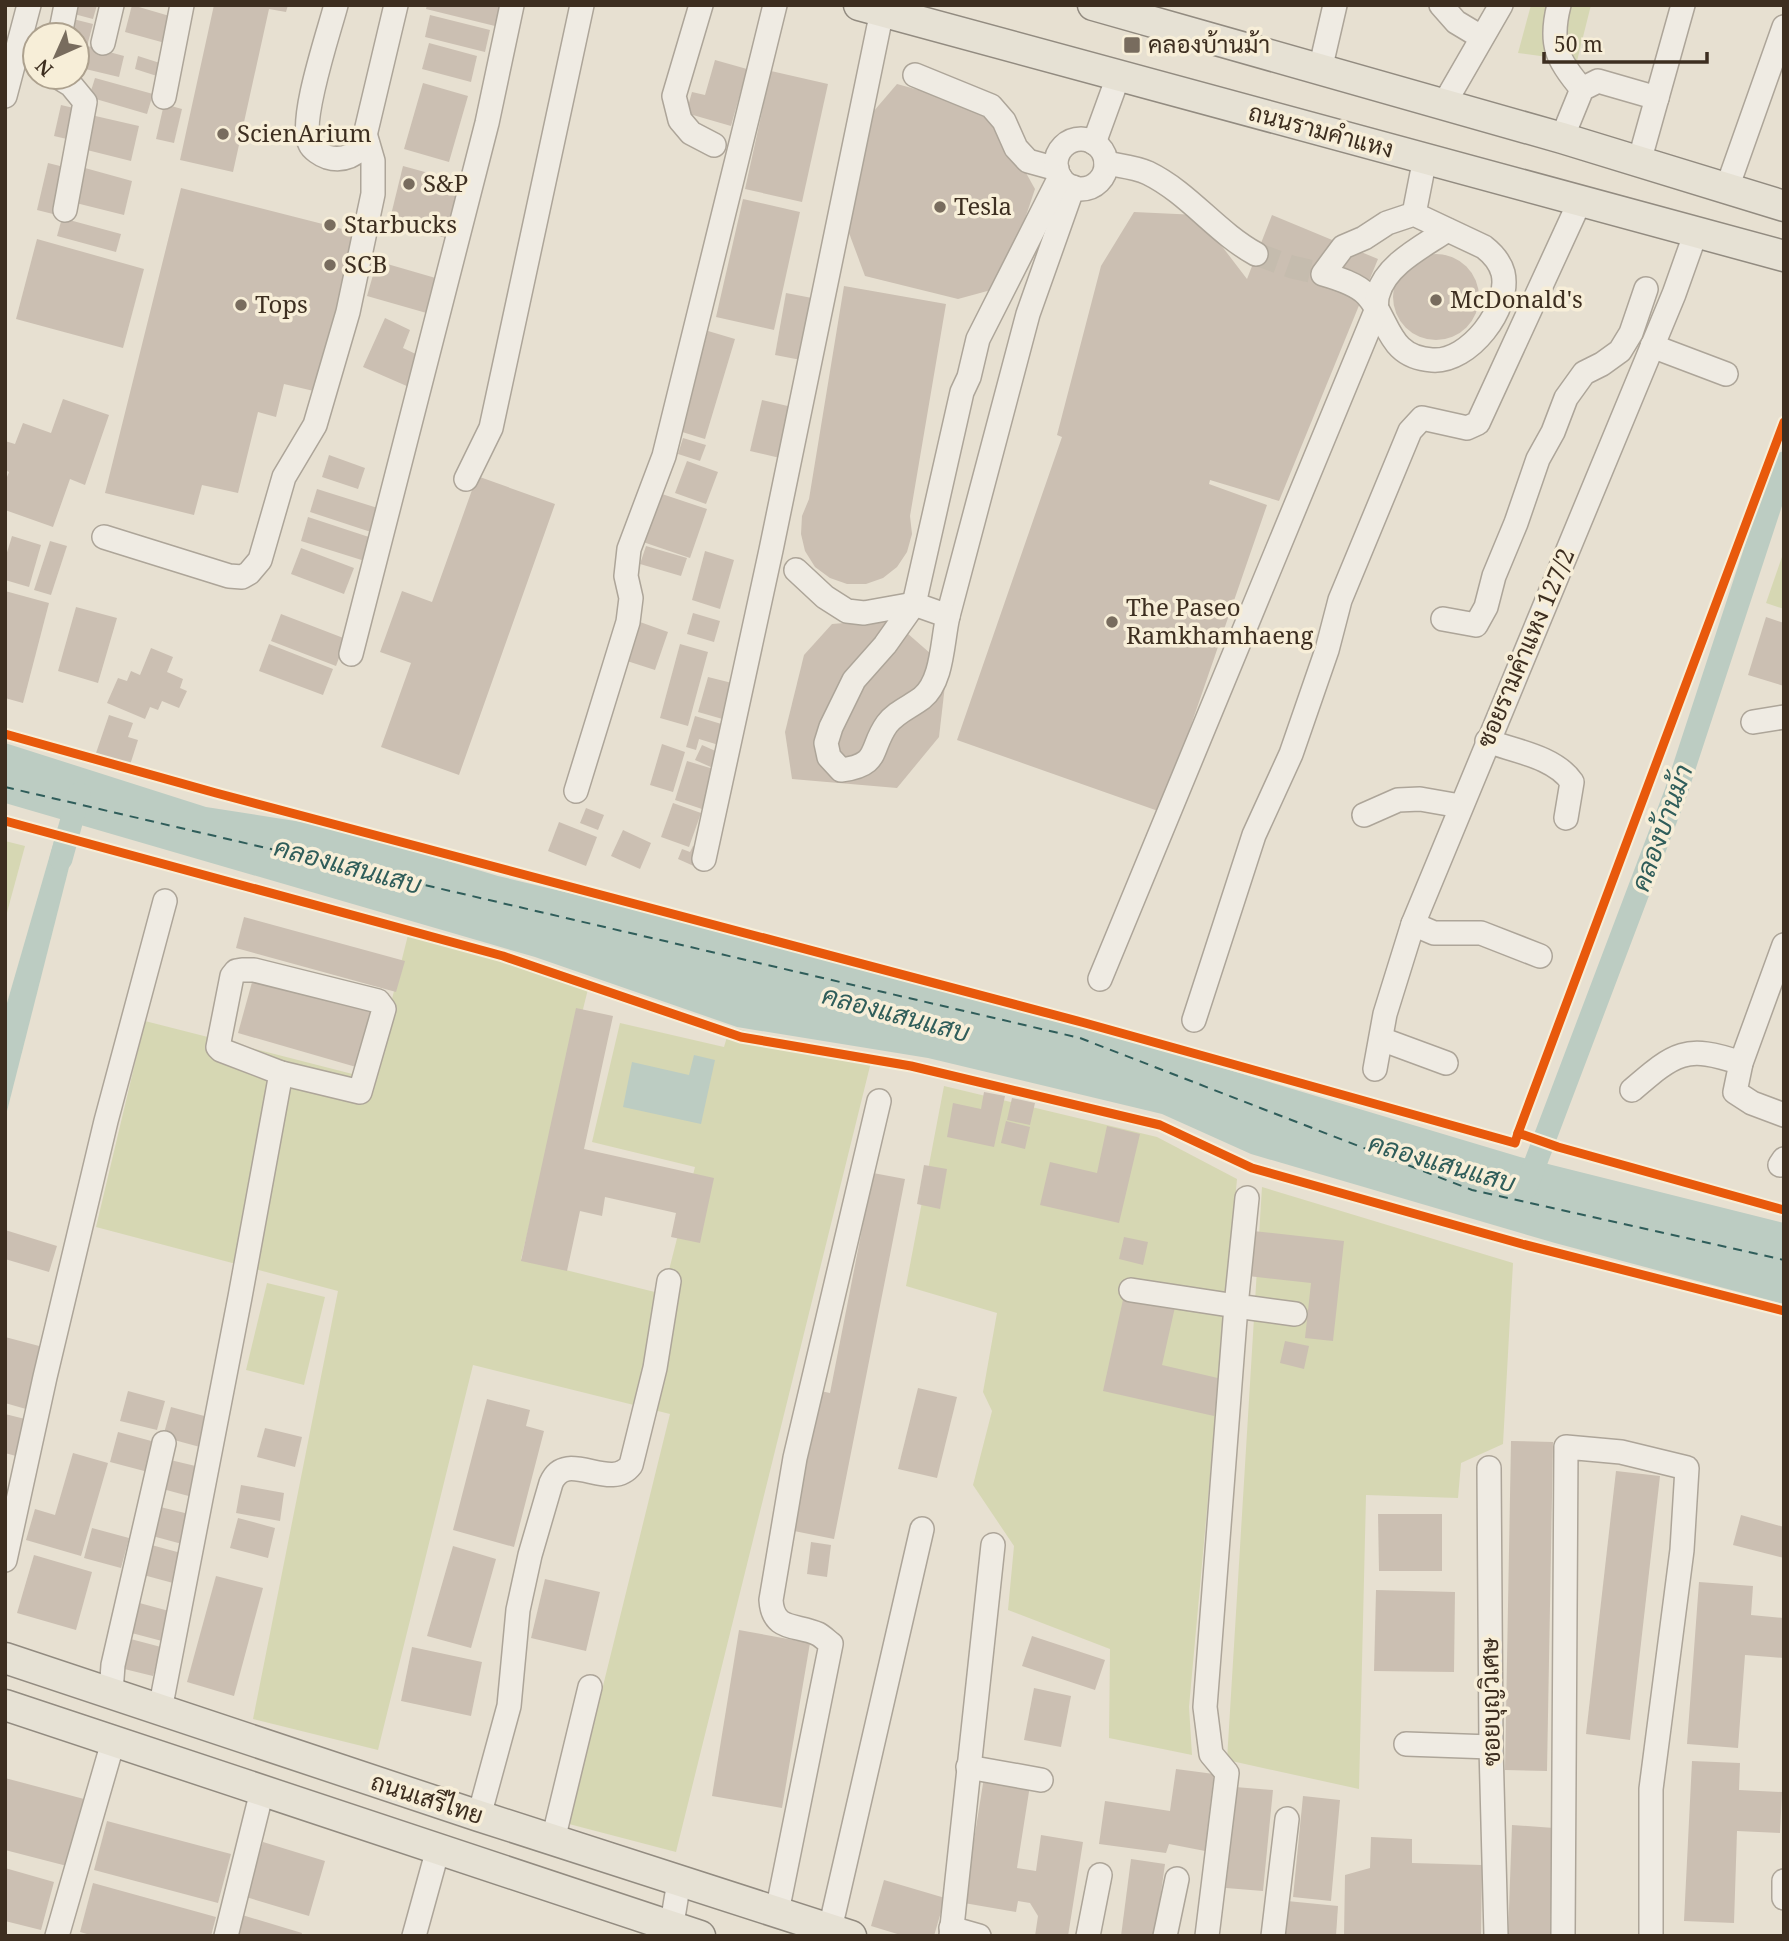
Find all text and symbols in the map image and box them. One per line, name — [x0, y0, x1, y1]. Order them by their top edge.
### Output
north arrow — [21, 21, 91, 91]
scale bar — [1544, 21, 1707, 65]
place label: คลองบ้านม้า — [1148, 27, 1270, 60]
text: 50 m — [1554, 30, 1603, 58]
marker: คลองบ้านม้า — [1122, 35, 1142, 55]
text: N — [29, 54, 58, 83]
street label: ถนนรามคำแหง — [1245, 94, 1397, 165]
place label: ScienArium — [237, 116, 372, 149]
marker: ScienArium — [215, 126, 231, 142]
place label: S&P — [423, 166, 468, 199]
marker: S&P — [401, 176, 417, 192]
place label: Tesla — [954, 189, 1012, 222]
marker: Tesla — [932, 199, 948, 215]
place label: Starbucks — [344, 207, 457, 240]
marker: Starbucks — [322, 217, 338, 233]
place label: SCB — [344, 247, 388, 280]
marker: SCB — [322, 257, 338, 273]
place label: McDonald's — [1450, 282, 1583, 315]
place label: Tops — [255, 287, 308, 320]
marker: McDonald's — [1428, 292, 1444, 308]
marker: Tops — [233, 297, 249, 313]
street label: ซอยรามคำแหง 127/2 — [1468, 543, 1582, 752]
place label: The Paseo Ramkhamhaeng — [1126, 590, 1313, 651]
marker: The Paseo Ramkhamhaeng — [1104, 614, 1120, 630]
water label: คลองบ้านม้า — [1622, 759, 1701, 896]
water label: คลองแสนแสบ — [270, 828, 426, 902]
water label: คลองแสนแสบ — [818, 976, 974, 1050]
water label: คลองแสนแสบ — [1365, 1124, 1520, 1200]
street label: ซอยบุญวิเศษ — [1472, 1637, 1508, 1767]
street label: ถนนเสรีไทย — [367, 1764, 488, 1831]

